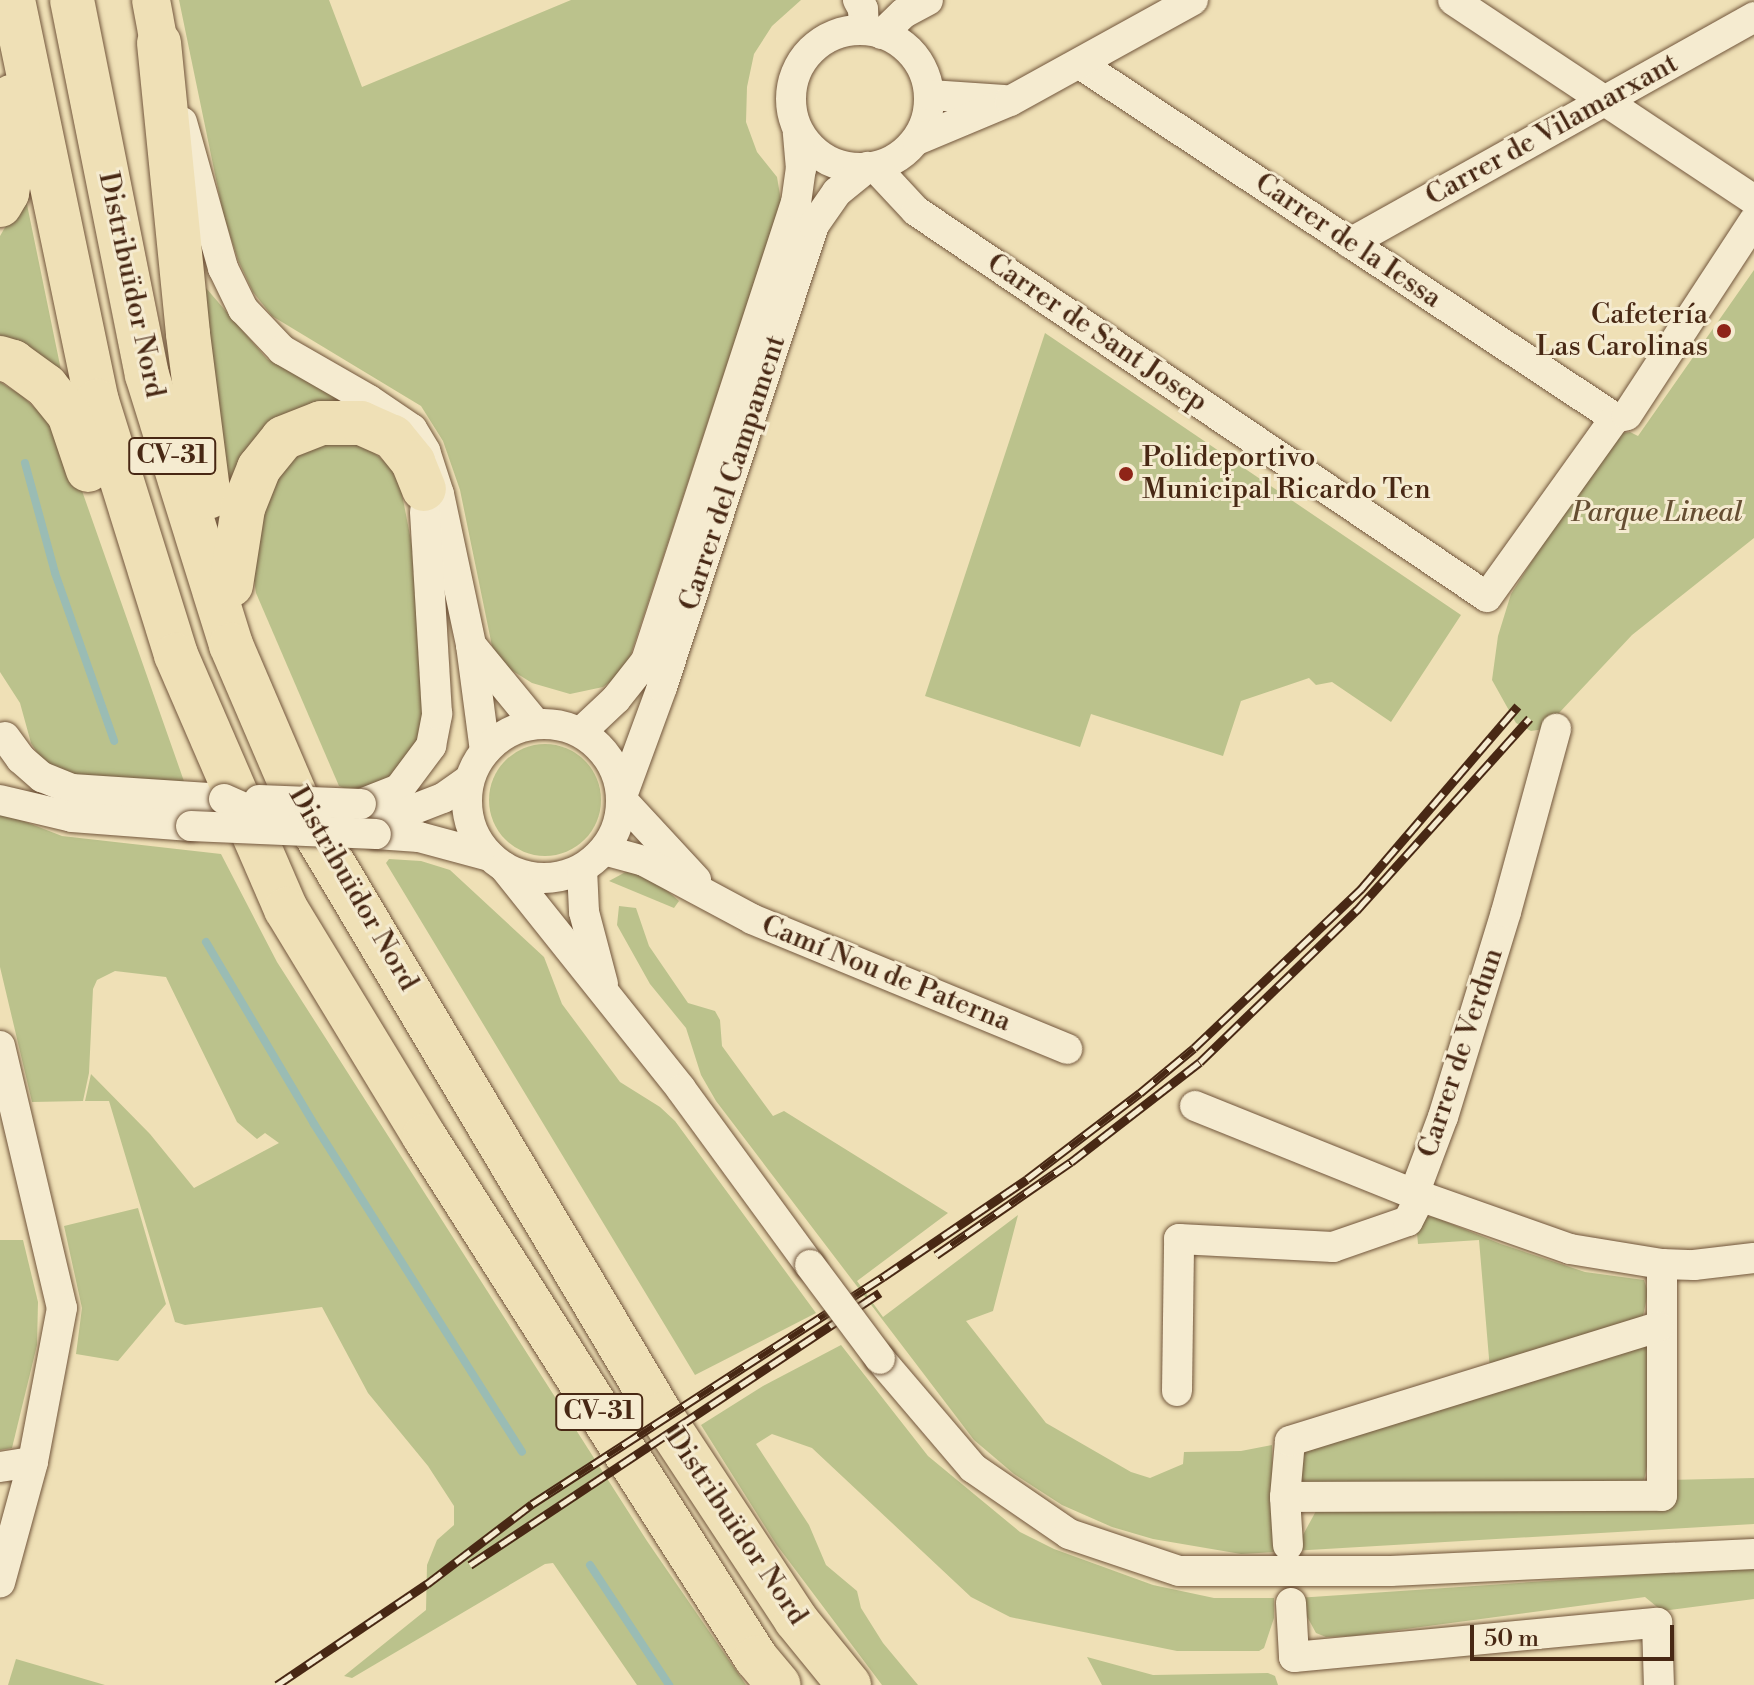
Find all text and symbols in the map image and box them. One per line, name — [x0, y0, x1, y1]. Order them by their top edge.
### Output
street label: Carrer de Vilamarxant — [1420, 47, 1684, 213]
street label: Carrer de la Iessa — [1248, 166, 1448, 316]
street label: Distribuïdor Nord — [91, 169, 171, 401]
street label: Carrer de Sant Josep — [980, 247, 1214, 419]
place label: Cafetería Las Carolinas — [1536, 298, 1708, 364]
marker: Cafetería Las Carolinas — [1715, 322, 1733, 340]
street label: Carrer del Campament — [673, 331, 793, 615]
road number: CV-31 — [128, 434, 216, 478]
place label: Polideportivo Municipal Ricardo Ten — [1142, 441, 1431, 507]
marker: Polideportivo Municipal Ricardo Ten — [1117, 465, 1135, 483]
park label: Parque Lineal — [1571, 496, 1743, 530]
street label: Distribuïdor Nord — [281, 781, 425, 997]
street label: Camí Nou de Paterna — [756, 909, 1016, 1039]
street label: Carrer de Verdun — [1411, 944, 1511, 1162]
road number: CV-31 — [555, 1390, 643, 1434]
street label: Distribuïdor Nord — [658, 1422, 814, 1632]
scale bar — [1474, 1609, 1678, 1659]
text: 50 m — [1484, 1624, 1539, 1654]

